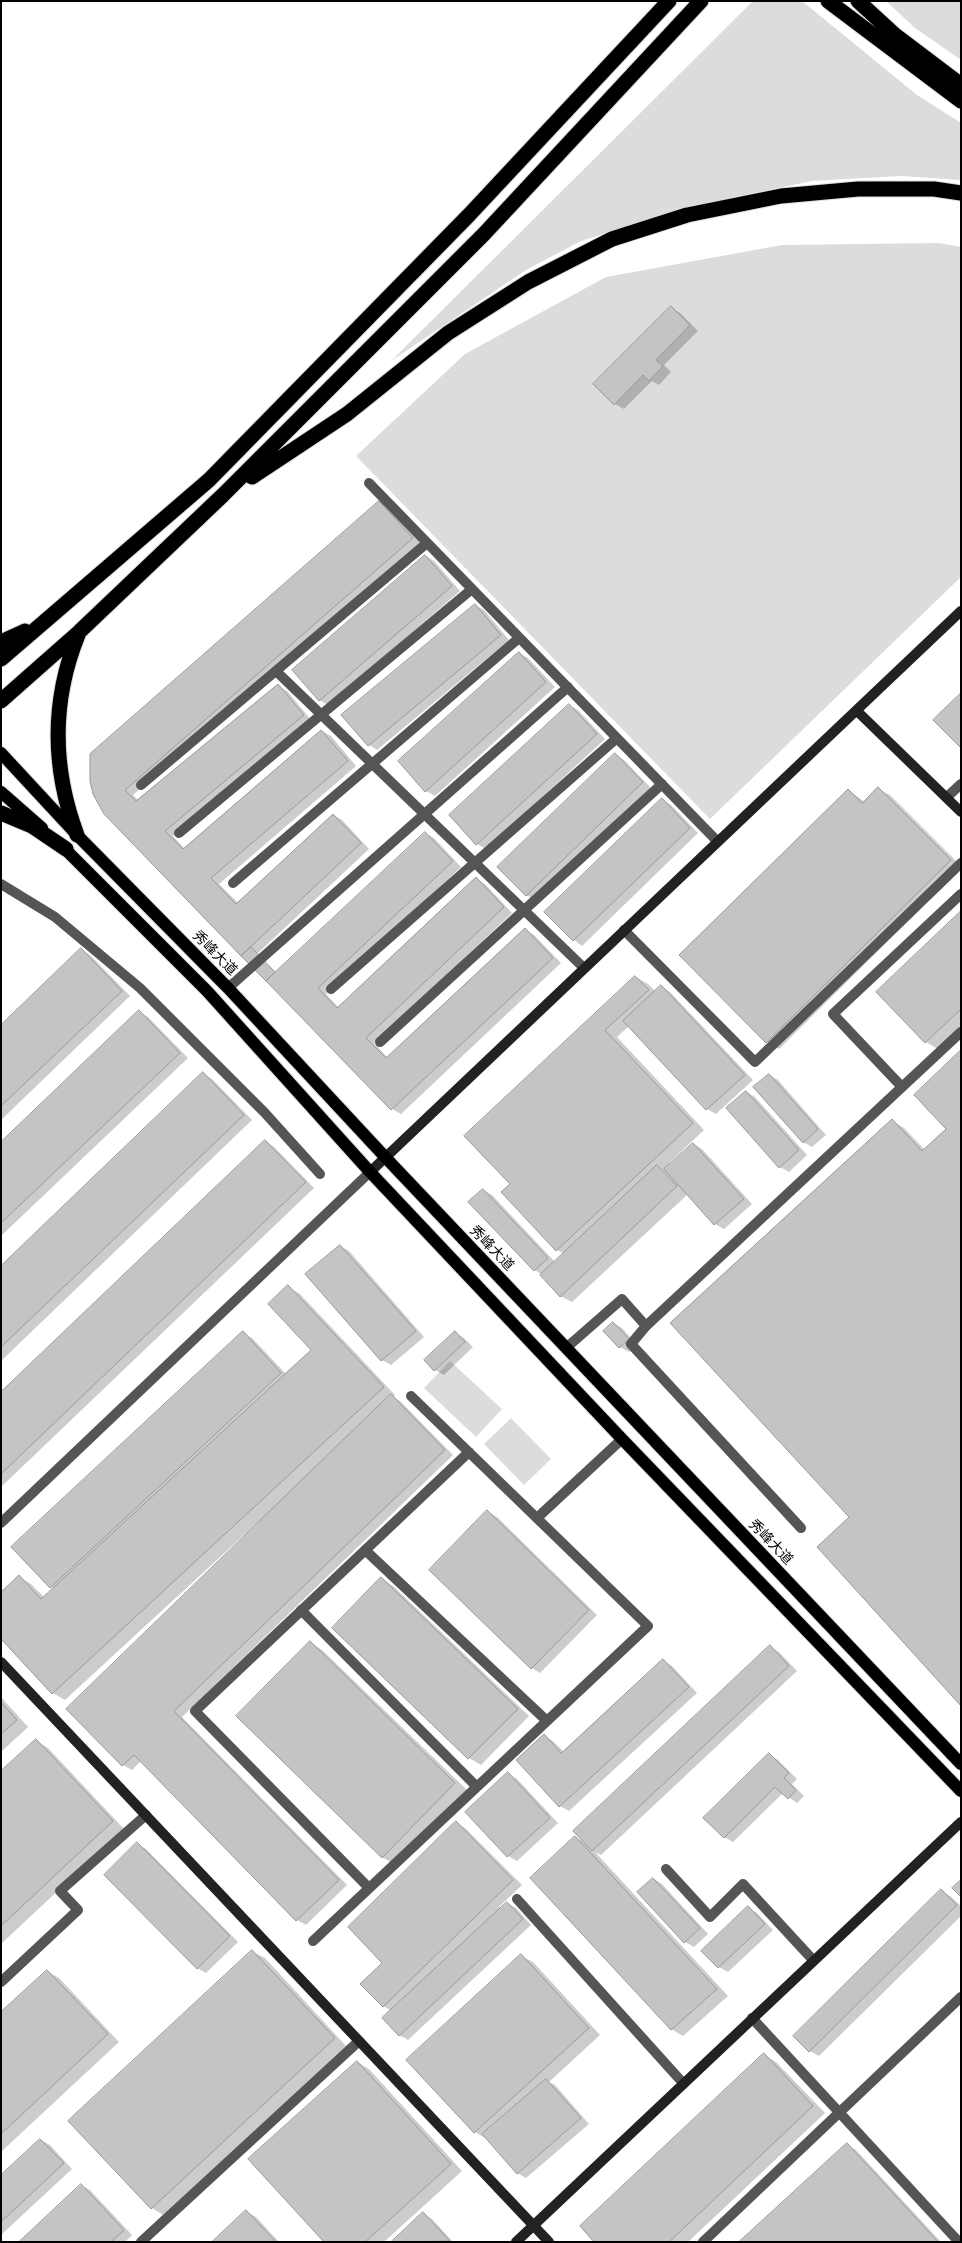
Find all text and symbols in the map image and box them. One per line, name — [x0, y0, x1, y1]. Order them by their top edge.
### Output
street label: 秀峰大道 — [189, 927, 241, 979]
street label: 秀峰大道 — [467, 1222, 517, 1274]
street label: 秀峰大道 — [746, 1516, 796, 1568]

